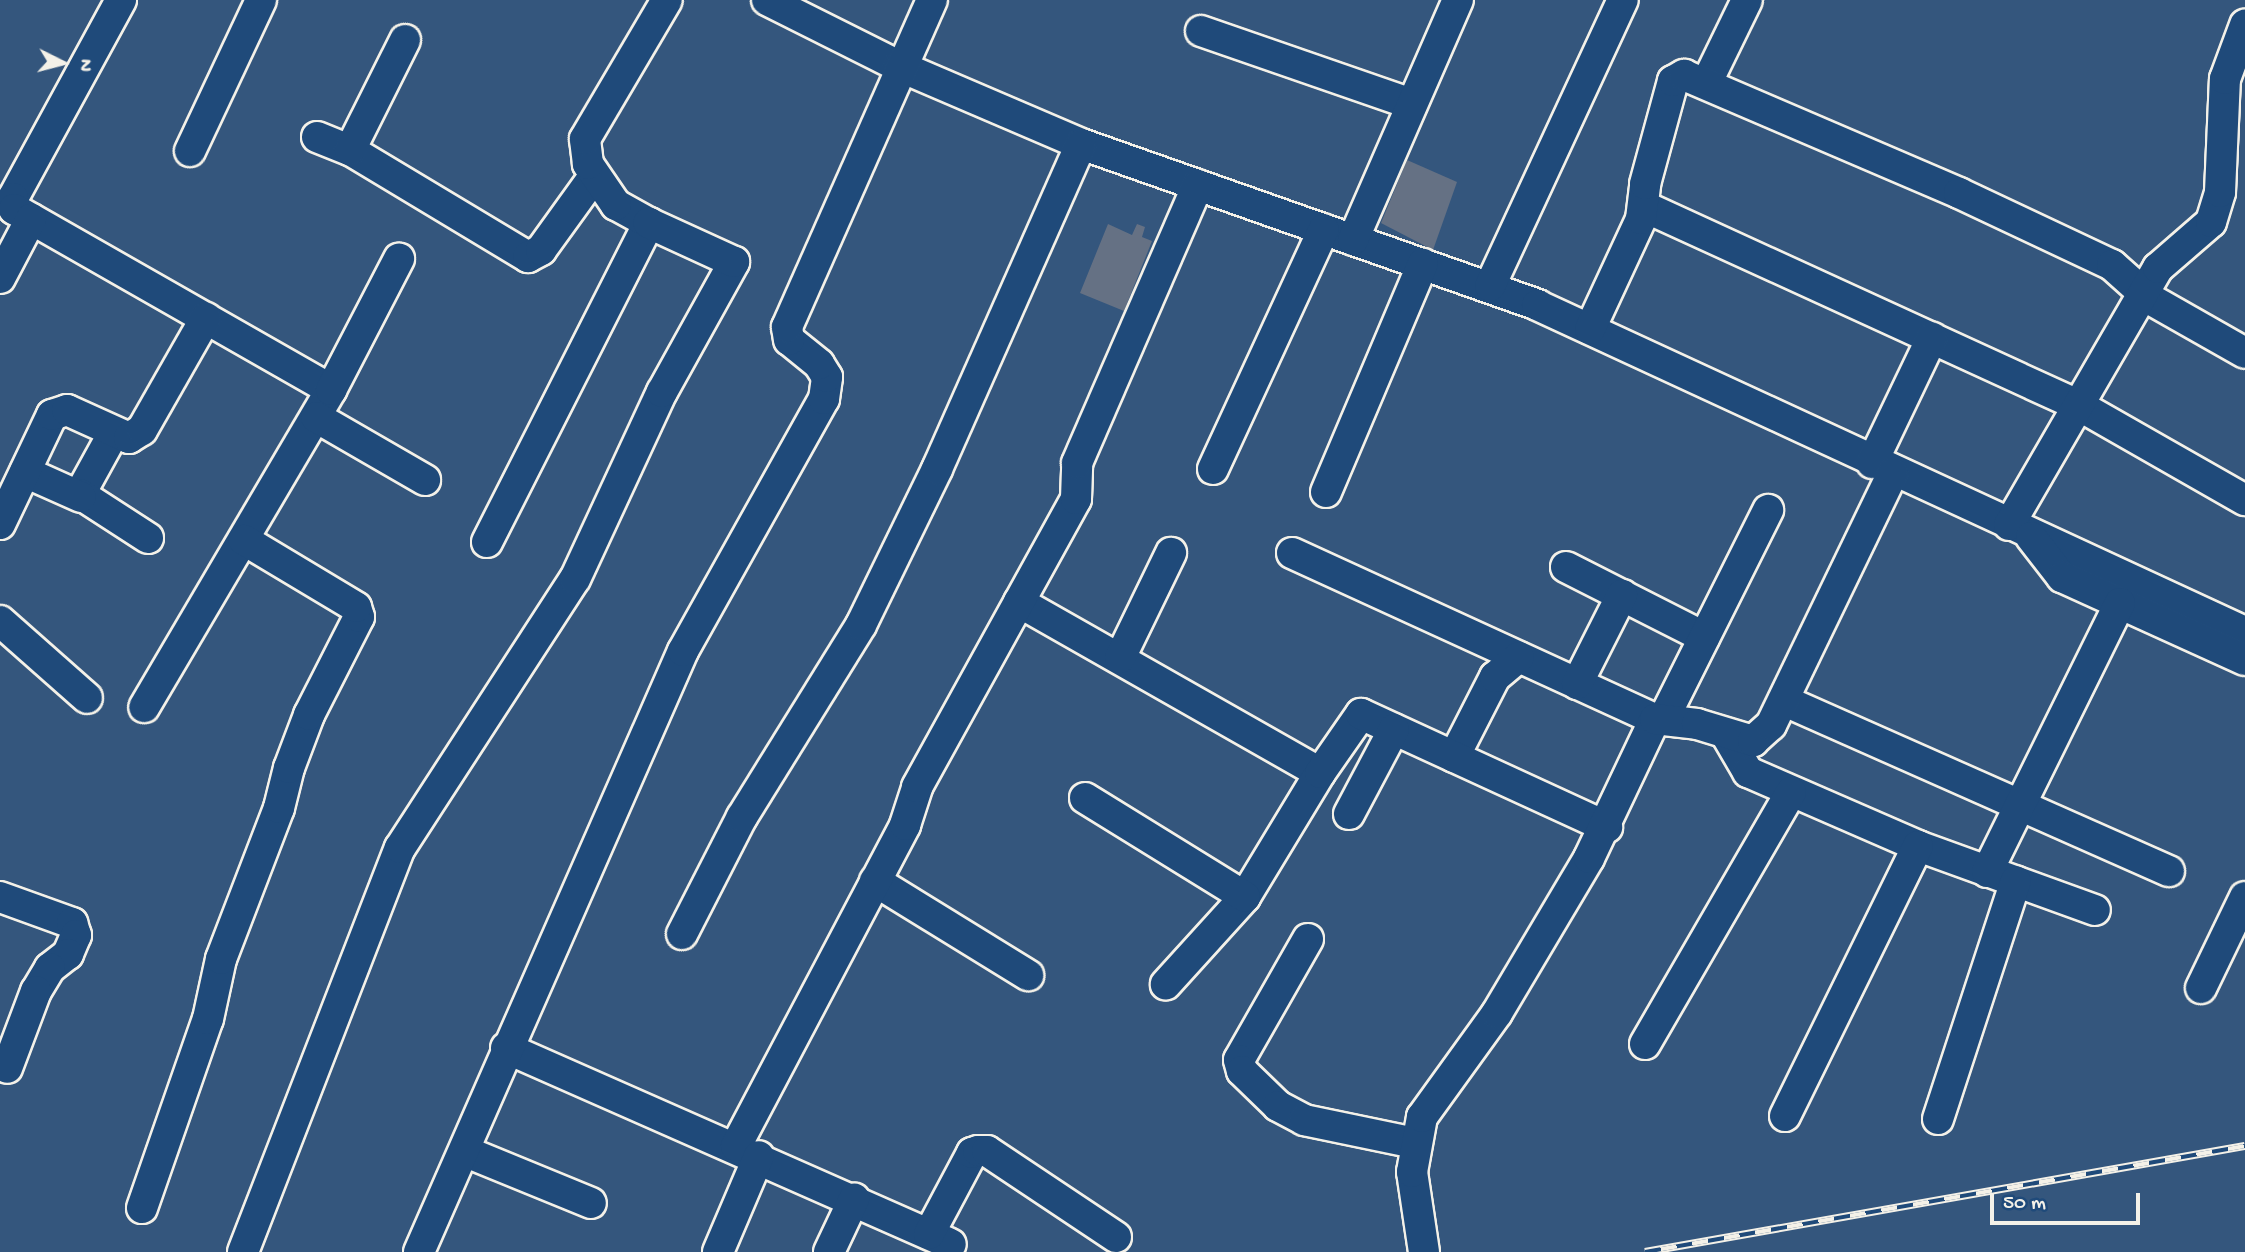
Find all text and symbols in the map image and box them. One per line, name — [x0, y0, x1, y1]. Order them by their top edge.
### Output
north arrow — [28, 28, 98, 98]
text: N — [72, 58, 96, 73]
scale bar — [1993, 1178, 2144, 1222]
text: 50 m — [2003, 1192, 2046, 1217]

